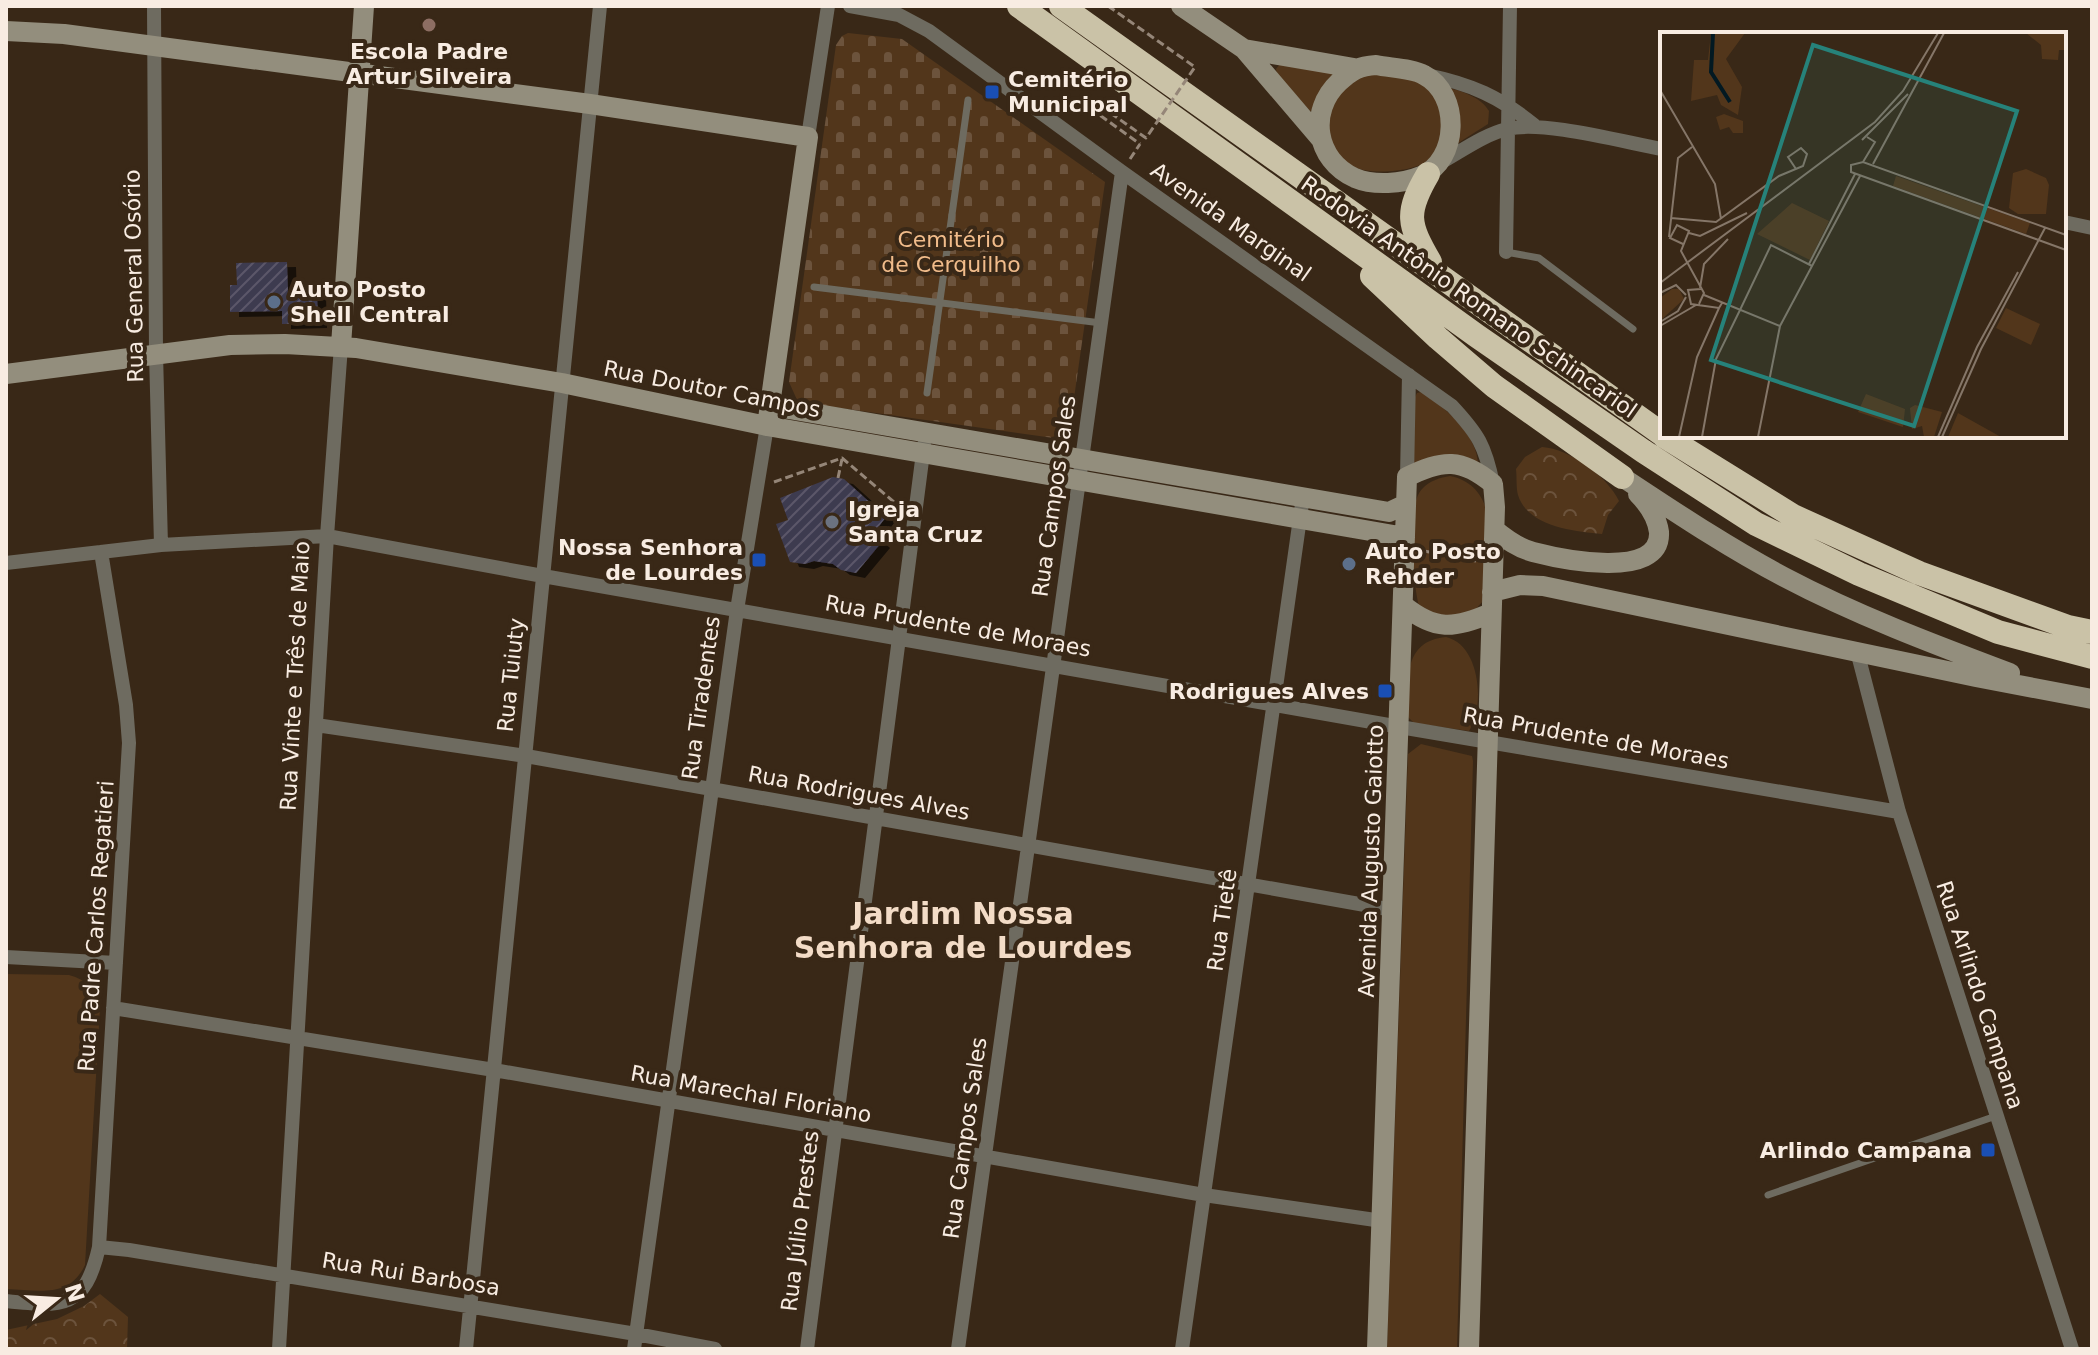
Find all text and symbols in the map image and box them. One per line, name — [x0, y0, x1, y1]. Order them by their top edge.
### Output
marker: Escola Padre Artur Silveira — [420, 16, 438, 34]
inset map — [1660, 32, 2066, 438]
place label: Escola Padre Artur Silveira — [346, 39, 512, 89]
place label: Cemitério Municipal — [1008, 67, 1128, 117]
marker: Cemitério Municipal — [983, 83, 1001, 101]
street label: Avenida Marginal — [1146, 157, 1316, 287]
street label: Rua General Osório — [120, 169, 148, 383]
street label: Rodovia Antônio Romano Schincariol — [1296, 171, 1642, 423]
park label: Cemitério de Cerquilho — [881, 227, 1021, 277]
place label: Auto Posto Shell Central — [290, 277, 450, 327]
marker: Auto Posto Shell Central — [265, 293, 283, 311]
street label: Rua Doutor Campos — [601, 356, 823, 422]
street label: Rua Campos Sales — [1027, 394, 1081, 598]
place label: Igreja Santa Cruz — [848, 497, 983, 547]
marker: Igreja Santa Cruz — [823, 513, 841, 531]
place label: Nossa Senhora de Lourdes — [558, 535, 743, 585]
place label: Auto Posto Rehder — [1365, 539, 1501, 589]
street label: Rua Vinte e Três de Maio — [275, 540, 315, 812]
marker: Nossa Senhora de Lourdes — [750, 551, 768, 569]
marker: Auto Posto Rehder — [1340, 555, 1358, 573]
street label: Rua Prudente de Moraes — [823, 590, 1093, 662]
street label: Rua Tiradentes — [677, 614, 725, 782]
street label: Rua Tuiuty — [493, 617, 529, 733]
place label: Rodrigues Alves — [1169, 679, 1369, 704]
marker: Rodrigues Alves — [1376, 682, 1394, 700]
street label: Rua Prudente de Moraes — [1461, 702, 1731, 774]
street label: Avenida Augusto Gaiotto — [1354, 724, 1388, 998]
street label: Rua Rodrigues Alves — [746, 761, 972, 825]
street label: Rua Padre Carlos Regatieri — [73, 779, 119, 1073]
street label: Rua Tietê — [1202, 867, 1242, 973]
street label: Rua Arlindo Campana — [1931, 878, 2029, 1112]
district label: Jardim Nossa Senhora de Lourdes — [794, 896, 1132, 965]
street label: Rua Campos Sales — [938, 1036, 992, 1240]
street label: Rua Marechal Floriano — [629, 1060, 873, 1128]
street label: Rua Júlio Prestes — [777, 1129, 823, 1313]
place label: Arlindo Campana — [1760, 1138, 1972, 1163]
marker: Arlindo Campana — [1979, 1141, 1997, 1159]
street label: Rua Rui Barbosa — [320, 1248, 502, 1300]
north arrow — [16, 1259, 96, 1339]
text: N — [60, 1280, 89, 1306]

